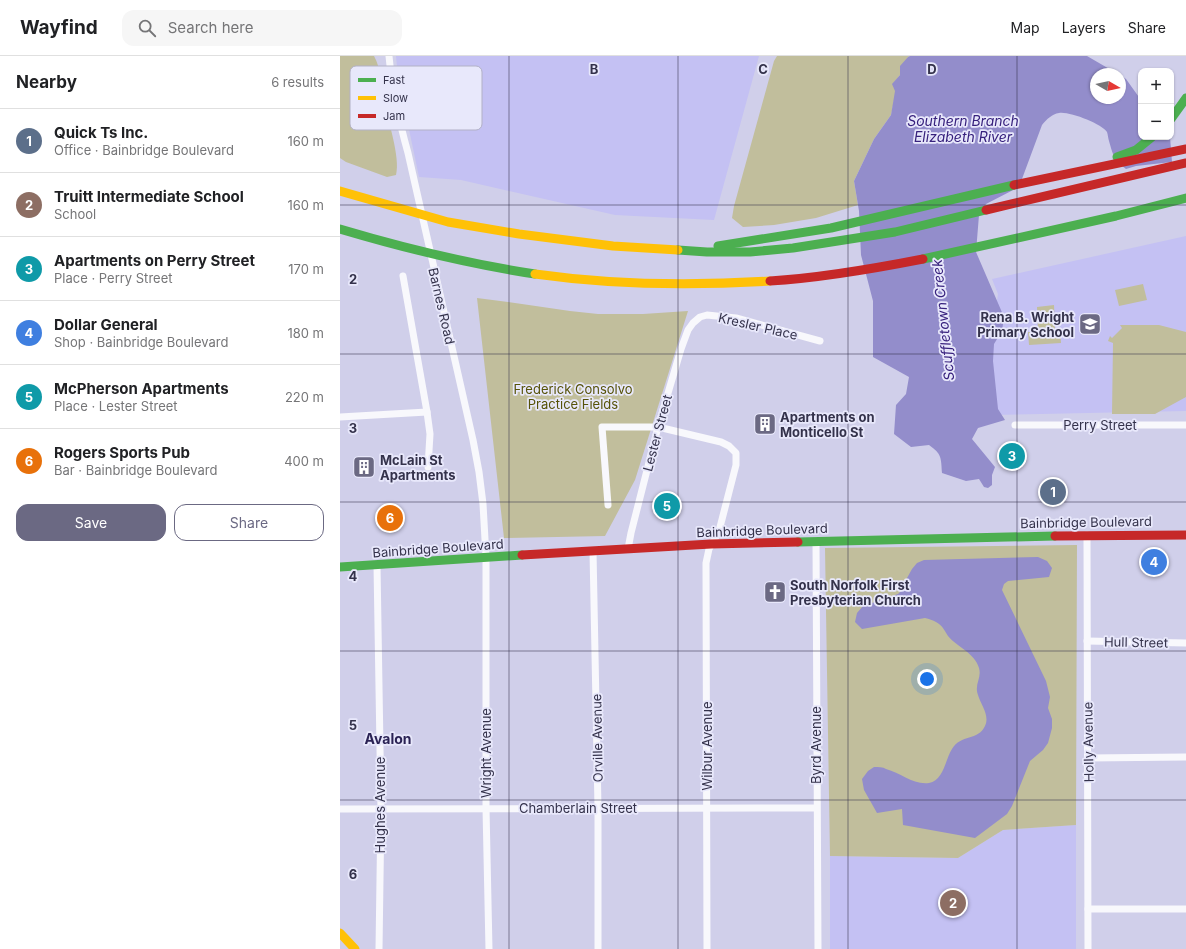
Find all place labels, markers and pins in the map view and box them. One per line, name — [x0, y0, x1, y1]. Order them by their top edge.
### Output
place label: Rena B. Wright Primary School — [977, 309, 1074, 340]
school or university icon: Rena B. Wright Primary School — [1077, 311, 1103, 337]
place label: Apartments on Monticello St — [780, 409, 875, 440]
building icon: Apartments on Monticello St — [752, 411, 778, 437]
pin: 3 — [999, 441, 1025, 471]
place label: McLain St Apartments — [380, 452, 456, 483]
building icon: McLain St Apartments — [351, 454, 377, 480]
pin: 1 — [1040, 477, 1066, 507]
pin: 5 — [654, 491, 680, 521]
pin: 6 — [377, 503, 403, 533]
pin: 4 — [1141, 547, 1167, 577]
place label: South Norfolk First Presbyterian Church — [790, 577, 921, 608]
church icon: South Norfolk First Presbyterian Church — [762, 579, 788, 605]
pin: 2 — [940, 888, 966, 918]

